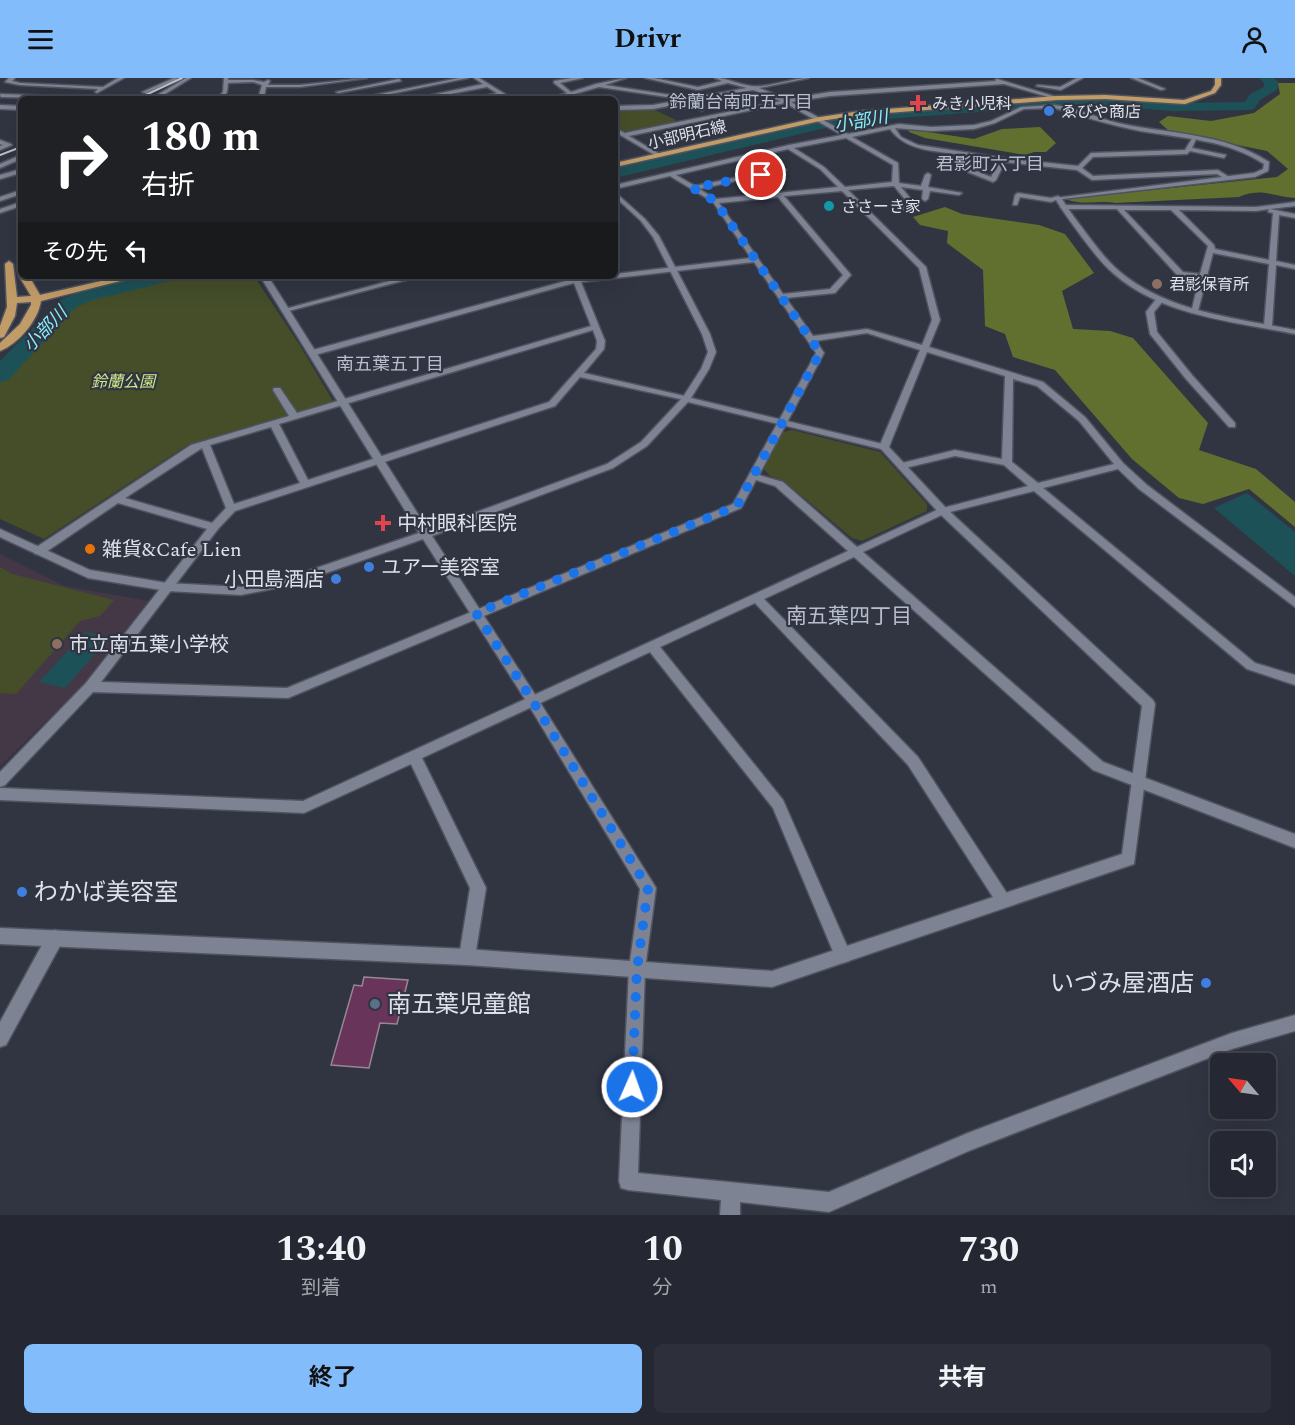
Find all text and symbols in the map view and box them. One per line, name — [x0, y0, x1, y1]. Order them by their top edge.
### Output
text: Drivr — [614, 18, 681, 60]
icon: menu — [24, 23, 57, 56]
icon: person — [1238, 23, 1271, 56]
district label: 鈴蘭台南町五丁目 — [669, 89, 813, 116]
place label: みき小児科 — [932, 92, 1012, 116]
marker: みき小児科 — [909, 94, 927, 112]
place label: ゑびや商店 — [1061, 100, 1141, 124]
water label: 小部川 — [832, 103, 892, 139]
marker: ゑびや商店 — [1042, 104, 1056, 118]
text: 180 m — [141, 106, 260, 169]
street label: 小部明石線 — [646, 114, 729, 156]
icon: right — [42, 120, 120, 198]
pin — [735, 149, 786, 200]
district label: 君影町六丁目 — [936, 151, 1044, 178]
icon: arrive — [744, 158, 777, 191]
text: 右折 — [141, 165, 195, 207]
place label: ささーき家 — [841, 195, 921, 219]
marker: ささーき家 — [822, 199, 836, 213]
icon: left — [120, 234, 153, 267]
text: その先 — [42, 236, 108, 269]
place label: 君影保育所 — [1169, 273, 1249, 297]
marker: 君影保育所 — [1150, 277, 1164, 291]
water label: 小部川 — [17, 299, 75, 358]
district label: 南五葉五丁目 — [336, 351, 444, 378]
park label: 鈴蘭公園 — [91, 370, 157, 394]
place label: 中村眼科医院 — [397, 509, 517, 539]
marker: 中村眼科医院 — [374, 514, 392, 532]
place label: 雑貨&Cafe Lien — [102, 535, 242, 565]
marker: 雑貨&Cafe Lien — [83, 542, 97, 556]
place label: ユアー美容室 — [381, 553, 500, 583]
marker: ユアー美容室 — [362, 560, 376, 574]
place label: 小田島酒店 — [224, 565, 324, 595]
marker: 小田島酒店 — [329, 572, 343, 586]
district label: 南五葉四丁目 — [786, 601, 912, 633]
place label: 市立南五葉小学校 — [69, 630, 229, 660]
marker: 市立南五葉小学校 — [50, 637, 64, 651]
place label: わかば美容室 — [34, 875, 178, 911]
marker: わかば美容室 — [15, 885, 29, 899]
place label: いづみ屋酒店 — [1050, 966, 1194, 1002]
marker: いづみ屋酒店 — [1199, 976, 1213, 990]
place label: 南五葉児童館 — [387, 987, 531, 1023]
marker: 南五葉児童館 — [368, 997, 382, 1011]
north arrow — [1210, 1053, 1276, 1119]
map controls — [1210, 1053, 1276, 1197]
position arrow — [600, 1055, 664, 1119]
button: sound — [1210, 1131, 1276, 1197]
text: 13:40 — [276, 1222, 366, 1277]
text: 10 — [642, 1222, 683, 1277]
text: 730 — [959, 1223, 1019, 1278]
text: m — [980, 1272, 997, 1302]
text: 到着 — [301, 1273, 341, 1303]
text: 分 — [652, 1273, 672, 1303]
button: 終了 — [24, 1344, 642, 1413]
button: 共有 — [654, 1344, 1271, 1413]

